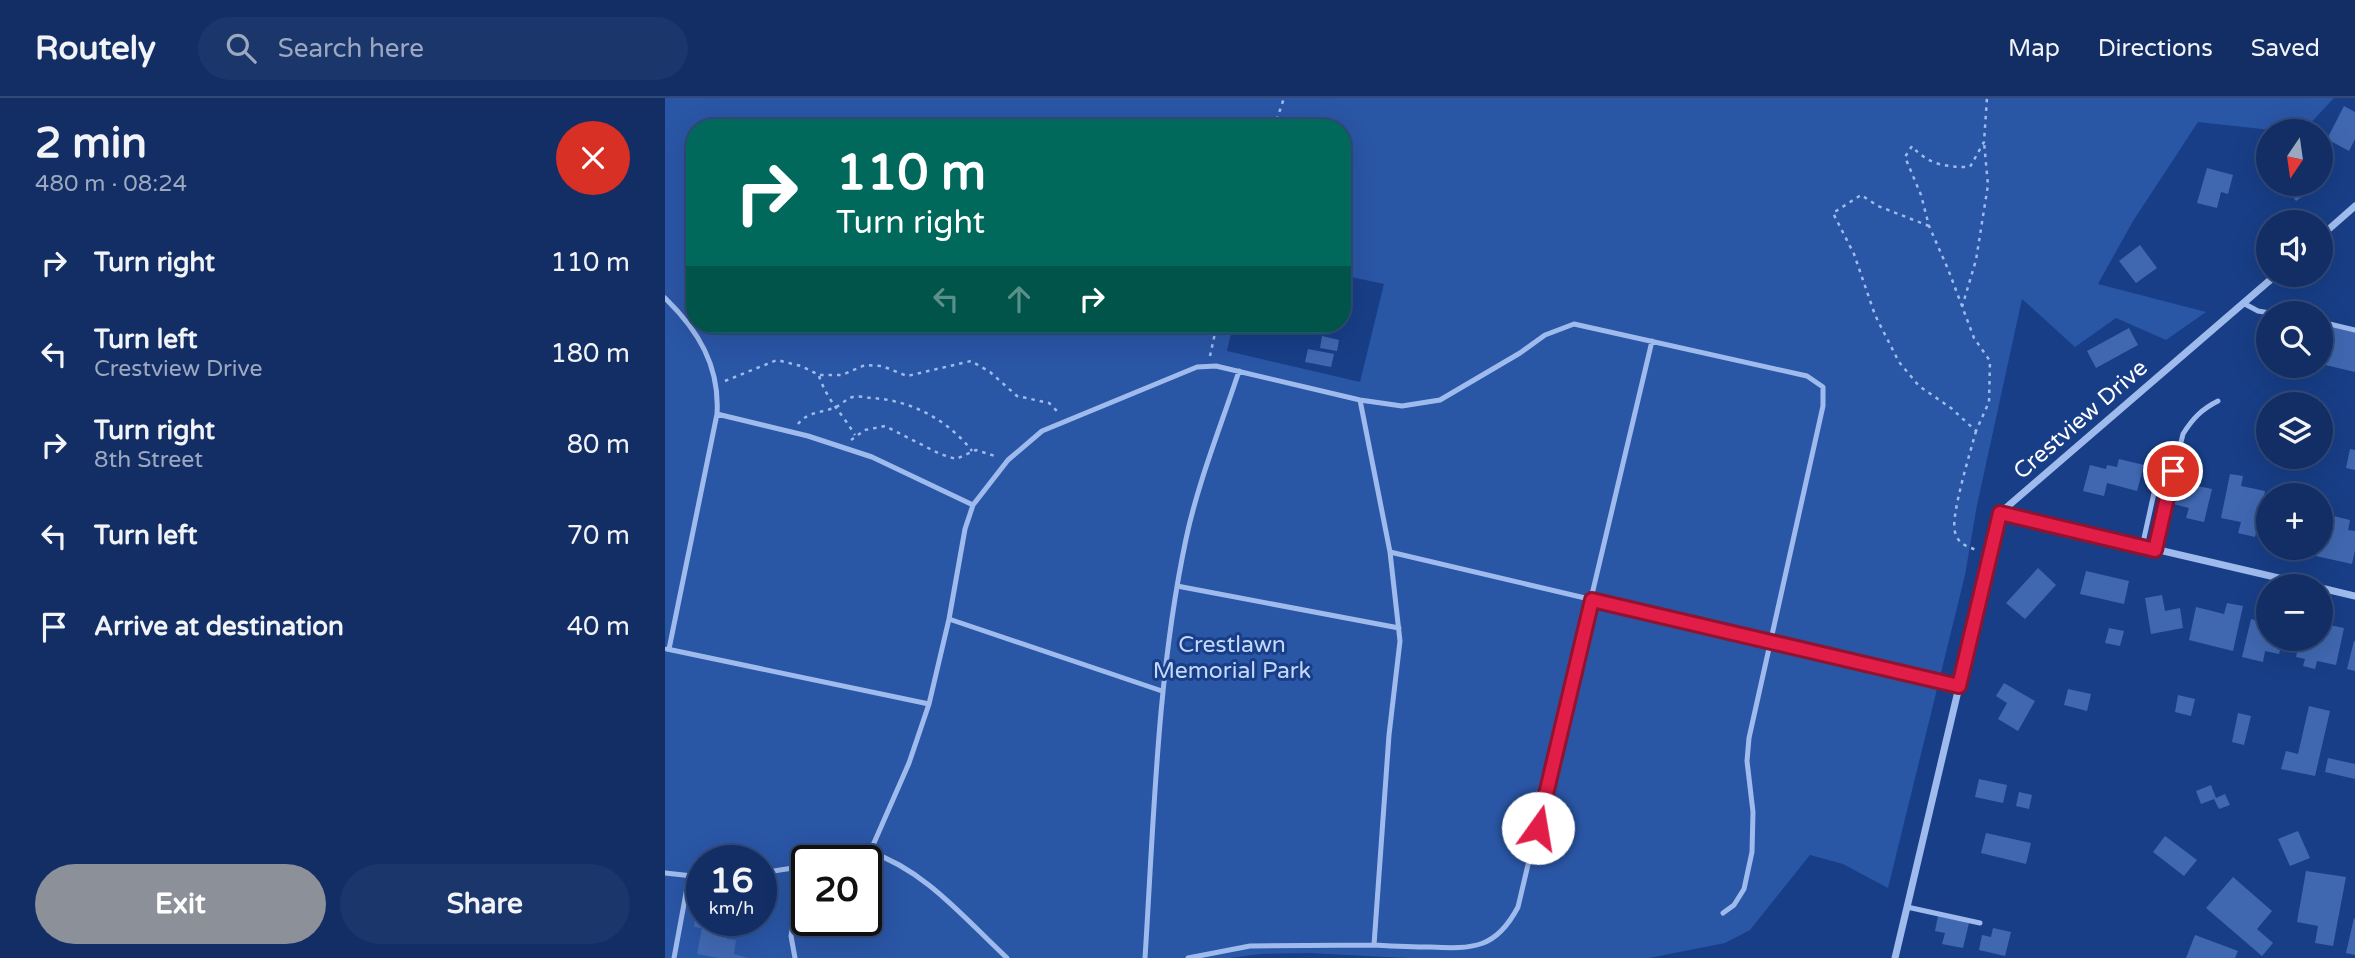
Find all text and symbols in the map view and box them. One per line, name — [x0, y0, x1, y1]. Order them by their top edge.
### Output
search box — [198, 17, 688, 80]
text: Routely — [35, 29, 156, 68]
icon: search — [222, 29, 260, 67]
text: Search here — [278, 33, 424, 64]
text: Map — [2008, 34, 2060, 63]
text: Directions — [2098, 34, 2213, 63]
text: Saved — [2251, 34, 2320, 63]
text: 2 min — [35, 118, 147, 169]
north arrow — [2256, 119, 2333, 196]
map controls — [2256, 119, 2333, 651]
button: close — [556, 121, 630, 195]
text: 110 m — [836, 144, 986, 203]
icon: right — [721, 147, 812, 238]
text: 480 m · 08:24 — [35, 170, 187, 198]
text: Turn right — [836, 204, 985, 242]
button: sound — [2256, 210, 2333, 287]
icon: right — [35, 244, 73, 282]
text: Turn right — [94, 247, 215, 278]
text: 110 m — [550, 247, 630, 278]
icon: left — [927, 280, 965, 318]
icon: ahead — [1000, 280, 1038, 318]
icon: right — [1073, 280, 1111, 318]
button: search — [2256, 301, 2333, 378]
text: Turn left — [94, 324, 197, 355]
icon: left — [35, 335, 73, 373]
text: 180 m — [550, 338, 630, 369]
street label: Crestview Drive — [2008, 354, 2153, 486]
text: Crestview Drive — [94, 355, 263, 383]
button: layers — [2256, 392, 2333, 469]
text: Turn right — [94, 415, 215, 446]
icon: right — [35, 426, 73, 464]
text: 80 m — [567, 429, 630, 460]
pin — [2143, 441, 2203, 501]
text: 8th Street — [94, 446, 203, 474]
icon: arrive — [2154, 452, 2192, 490]
button: + — [2256, 483, 2333, 560]
icon: left — [35, 517, 73, 555]
text: Turn left — [94, 520, 197, 551]
text: 70 m — [567, 520, 630, 551]
button: − — [2256, 574, 2333, 651]
icon: arrive — [35, 608, 73, 646]
text: Arrive at destination — [94, 611, 344, 642]
text: 40 m — [567, 611, 630, 642]
park label: Crestlawn Memorial Park — [1153, 631, 1311, 685]
position arrow — [1501, 791, 1575, 865]
speed limit sign: 20 — [791, 845, 882, 936]
text: 16 — [710, 860, 753, 902]
button: Exit — [35, 864, 326, 944]
button: Share — [340, 864, 630, 944]
text: km/h — [709, 897, 754, 919]

